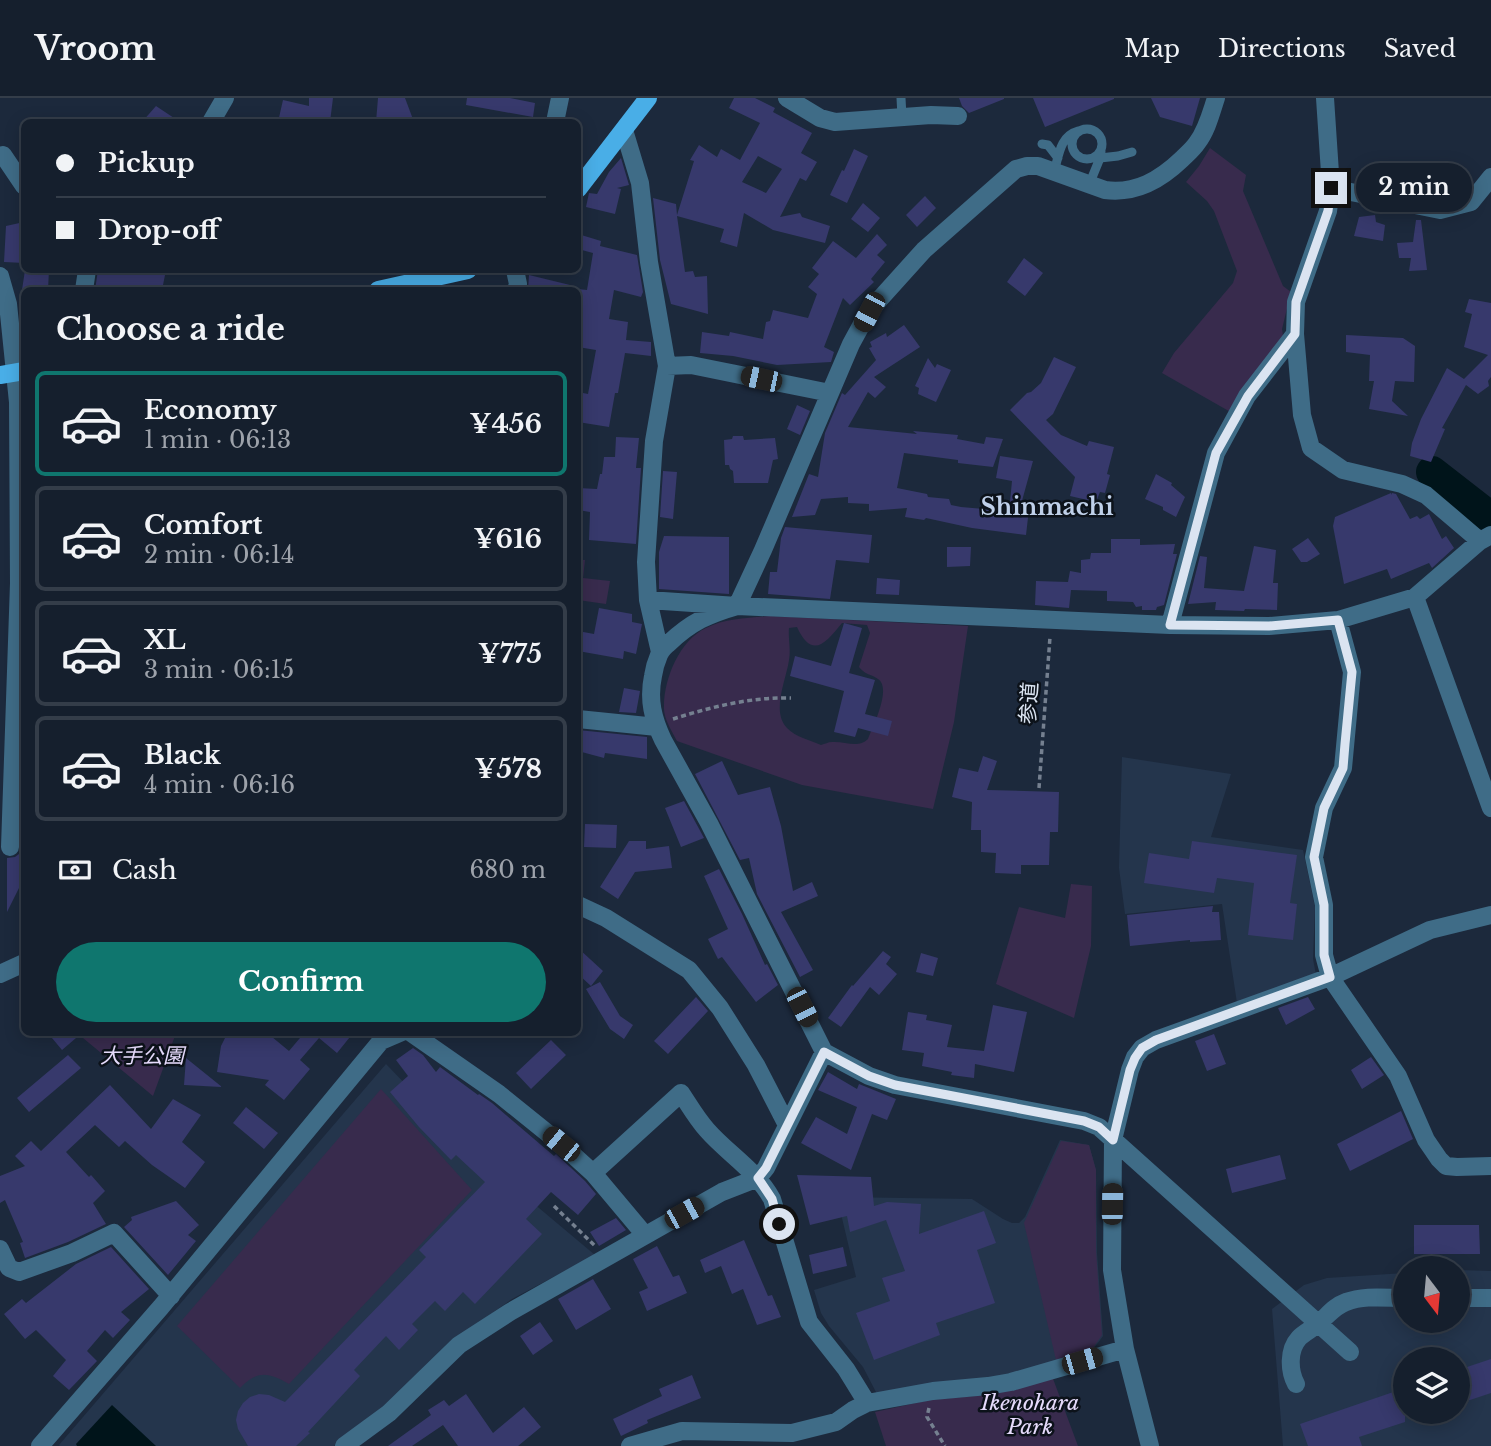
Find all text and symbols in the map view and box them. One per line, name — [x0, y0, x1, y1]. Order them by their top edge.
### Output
text: Vroom — [35, 28, 156, 69]
text: Map — [1124, 34, 1180, 63]
text: Directions — [1218, 34, 1346, 63]
text: Saved — [1384, 34, 1456, 63]
text: Pickup — [98, 147, 195, 179]
callout: 2 min — [1356, 164, 1471, 212]
route end — [1315, 172, 1347, 204]
text: 2 min — [1378, 173, 1450, 201]
text: Drop-off — [98, 214, 219, 246]
car — [850, 289, 889, 335]
text: Choose a ride — [56, 309, 285, 349]
car — [739, 364, 784, 394]
icon: car — [60, 392, 123, 455]
text: Economy — [144, 394, 277, 426]
text: ¥456 — [470, 408, 542, 440]
text: 1 min · 06:13 — [144, 426, 291, 454]
district label: Shinmachi — [980, 493, 1114, 521]
icon: car — [60, 507, 123, 570]
text: Comfort — [144, 509, 262, 541]
text: ¥616 — [473, 523, 542, 555]
text: 2 min · 06:14 — [144, 541, 294, 569]
icon: car — [60, 622, 123, 685]
text: XL — [144, 624, 186, 656]
text: ¥775 — [478, 638, 542, 670]
text: 3 min · 06:15 — [144, 656, 294, 684]
street label: 参道 — [1015, 681, 1043, 725]
icon: car — [60, 737, 123, 800]
text: Black — [144, 739, 221, 771]
text: ¥578 — [474, 753, 542, 785]
text: 4 min · 06:16 — [144, 771, 295, 799]
icon: cash — [56, 851, 94, 889]
text: Cash — [112, 854, 177, 886]
text: 680 m — [470, 856, 546, 884]
button: Confirm — [56, 942, 546, 1022]
car — [784, 984, 821, 1030]
park label: 大手公園 — [100, 1043, 187, 1069]
car — [539, 1123, 584, 1165]
car — [1102, 1183, 1123, 1225]
car — [661, 1194, 708, 1232]
route start — [763, 1208, 795, 1240]
north arrow — [1393, 1256, 1470, 1334]
map controls — [1393, 1256, 1470, 1424]
car — [1059, 1345, 1106, 1377]
button: layers — [1393, 1347, 1470, 1424]
park label: Ikenohara Park — [980, 1390, 1079, 1440]

